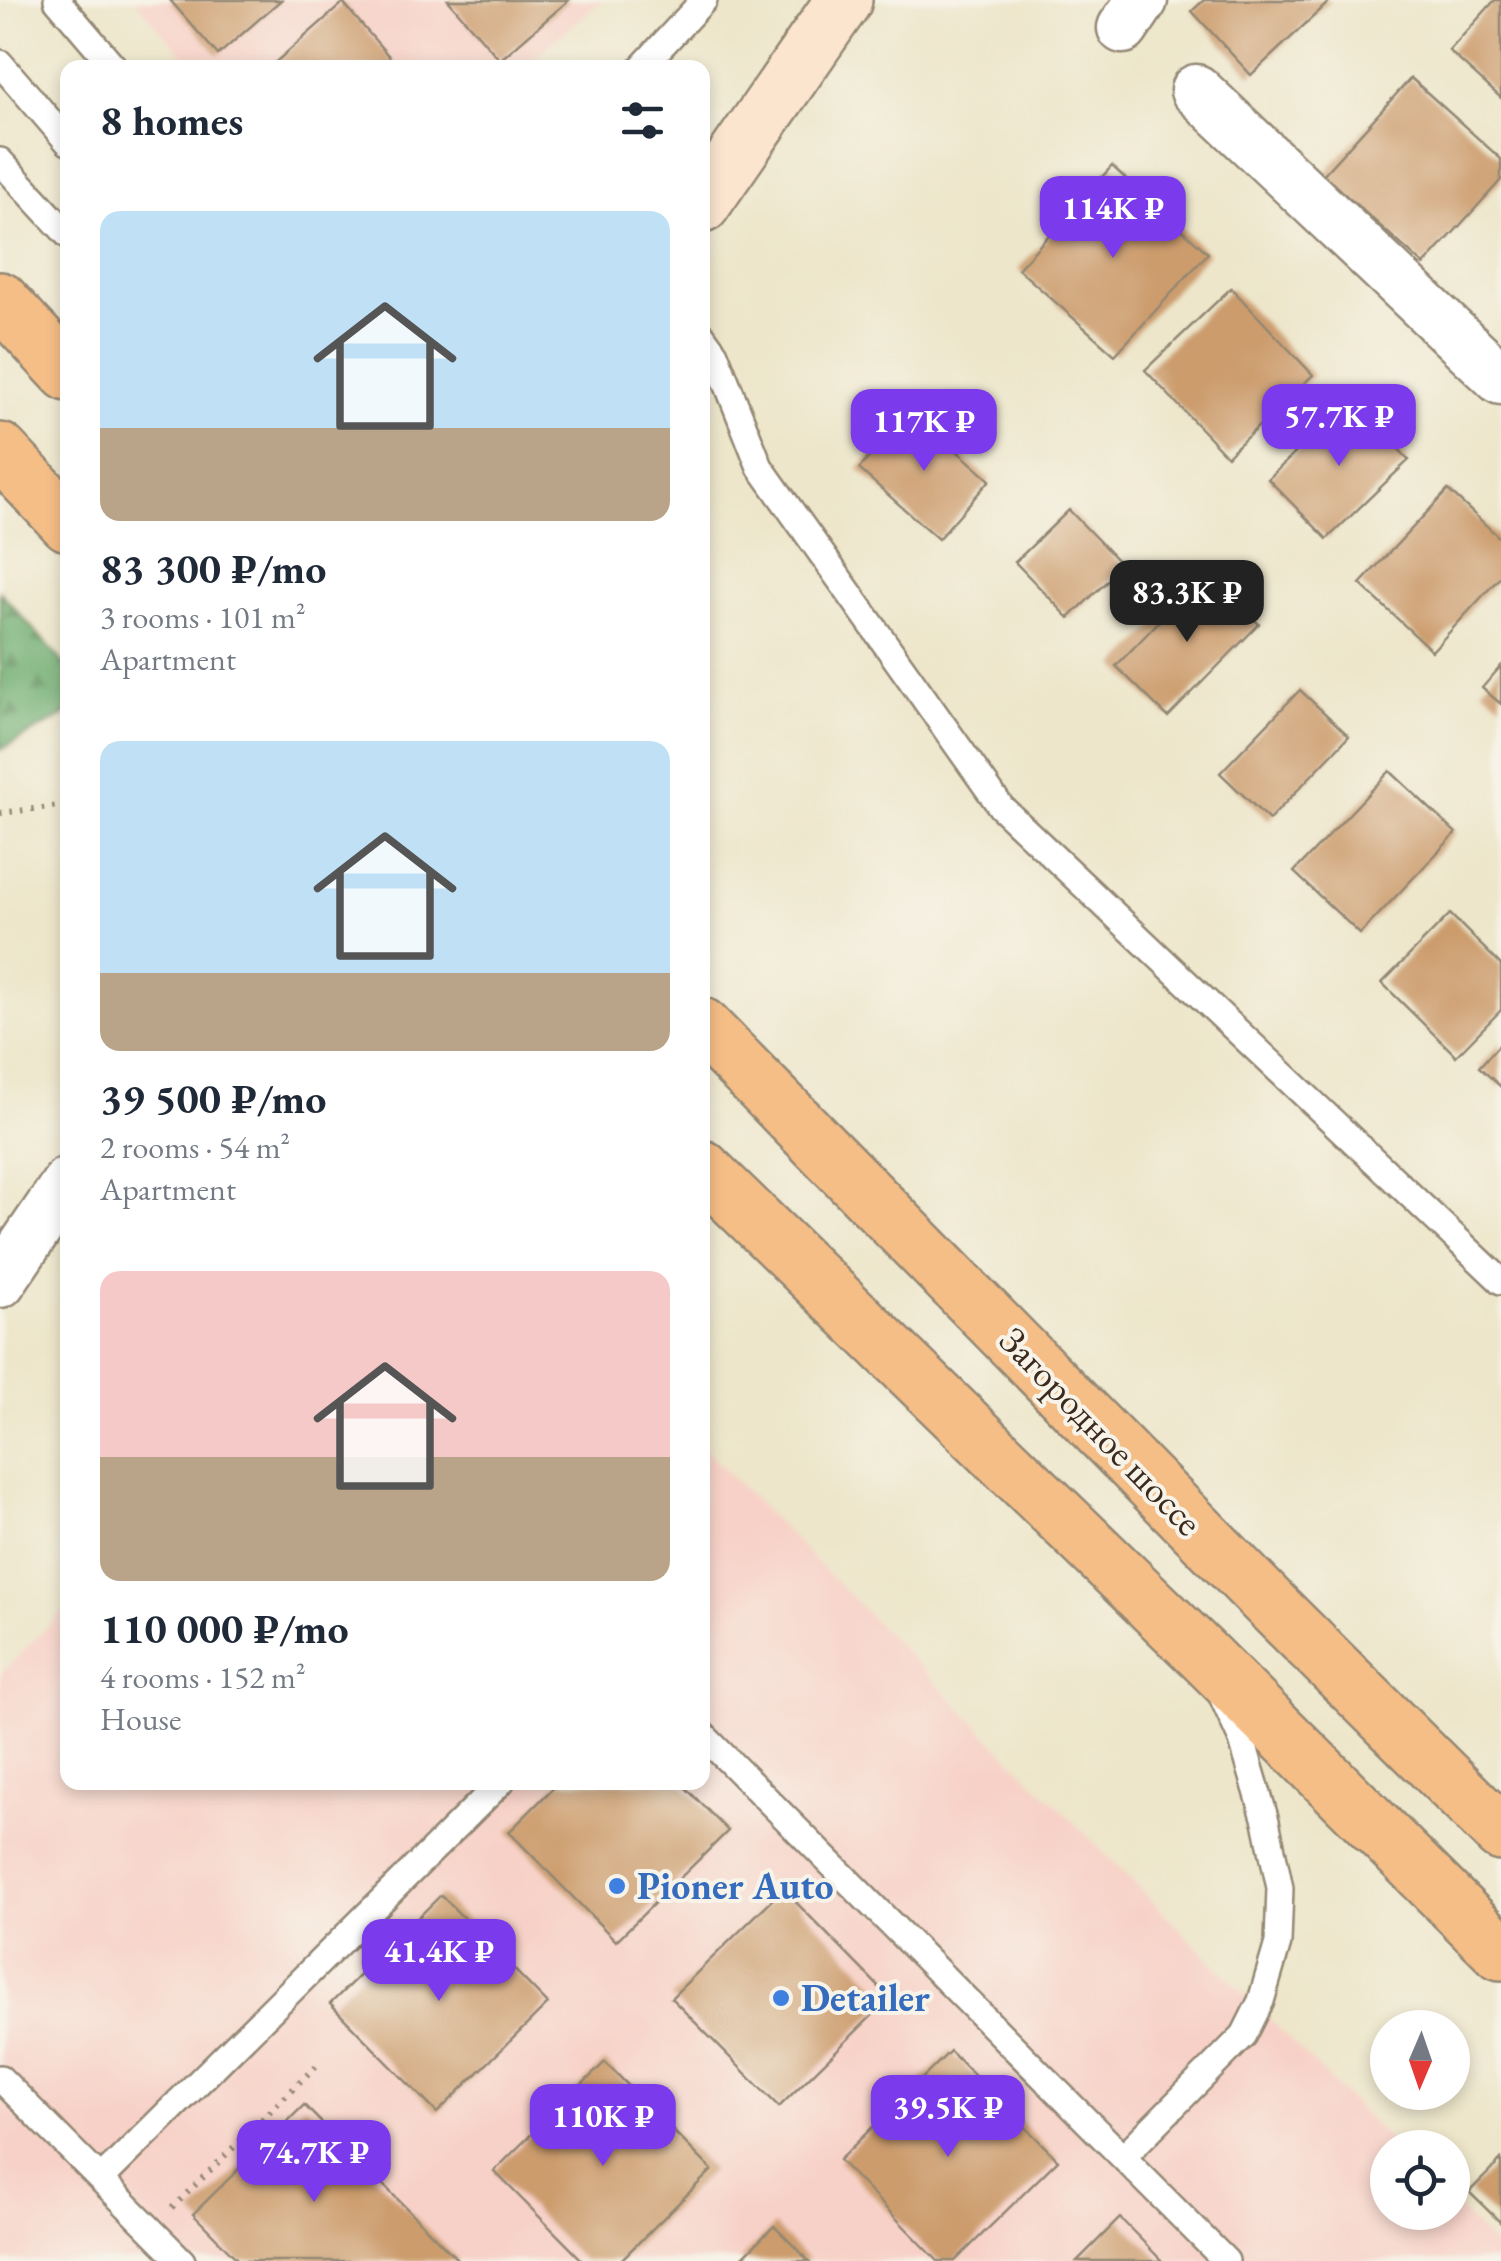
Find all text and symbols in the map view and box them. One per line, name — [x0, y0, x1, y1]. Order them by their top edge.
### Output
text: 8 homes — [100, 93, 243, 148]
icon: filters — [615, 93, 670, 148]
pin: 114K ₽ — [1032, 176, 1194, 261]
text: 114K ₽ — [1062, 187, 1164, 229]
icon: home — [295, 276, 475, 456]
pin: 57.7K ₽ — [1247, 384, 1431, 469]
pin: 117K ₽ — [843, 389, 1005, 474]
text: 57.7K ₽ — [1284, 395, 1394, 437]
text: 117K ₽ — [873, 400, 975, 442]
text: 83 300 ₽/mo — [100, 541, 326, 596]
pin: 83.3K ₽ — [1095, 560, 1279, 645]
text: 83.3K ₽ — [1132, 571, 1242, 613]
text: 3 rooms · 101 m² — [100, 596, 306, 638]
text: Apartment — [100, 638, 236, 680]
icon: home — [295, 806, 475, 986]
text: 39 500 ₽/mo — [100, 1071, 326, 1126]
text: 2 rooms · 54 m² — [100, 1126, 290, 1168]
text: Apartment — [100, 1168, 236, 1210]
street label: Загородное шоссе — [989, 1316, 1213, 1546]
icon: home — [295, 1336, 475, 1516]
text: 110 000 ₽/mo — [100, 1601, 349, 1656]
text: 4 rooms · 152 m² — [100, 1656, 306, 1698]
text: House — [100, 1698, 181, 1740]
place label: Pioner Auto — [637, 1861, 834, 1910]
marker: Pioner Auto — [606, 1875, 628, 1897]
pin: 41.4K ₽ — [347, 1919, 531, 2004]
text: 41.4K ₽ — [384, 1930, 494, 1972]
place label: Detailer — [801, 1973, 930, 2022]
marker: Detailer — [770, 1987, 792, 2009]
north arrow — [1370, 2010, 1470, 2110]
map controls — [1370, 2010, 1470, 2230]
pin: 39.5K ₽ — [856, 2075, 1040, 2160]
pin: 110K ₽ — [522, 2084, 684, 2169]
text: 39.5K ₽ — [893, 2086, 1003, 2128]
text: 110K ₽ — [552, 2095, 654, 2137]
pin: 74.7K ₽ — [222, 2120, 406, 2205]
button: locate — [1370, 2130, 1470, 2230]
text: 74.7K ₽ — [259, 2131, 369, 2173]

